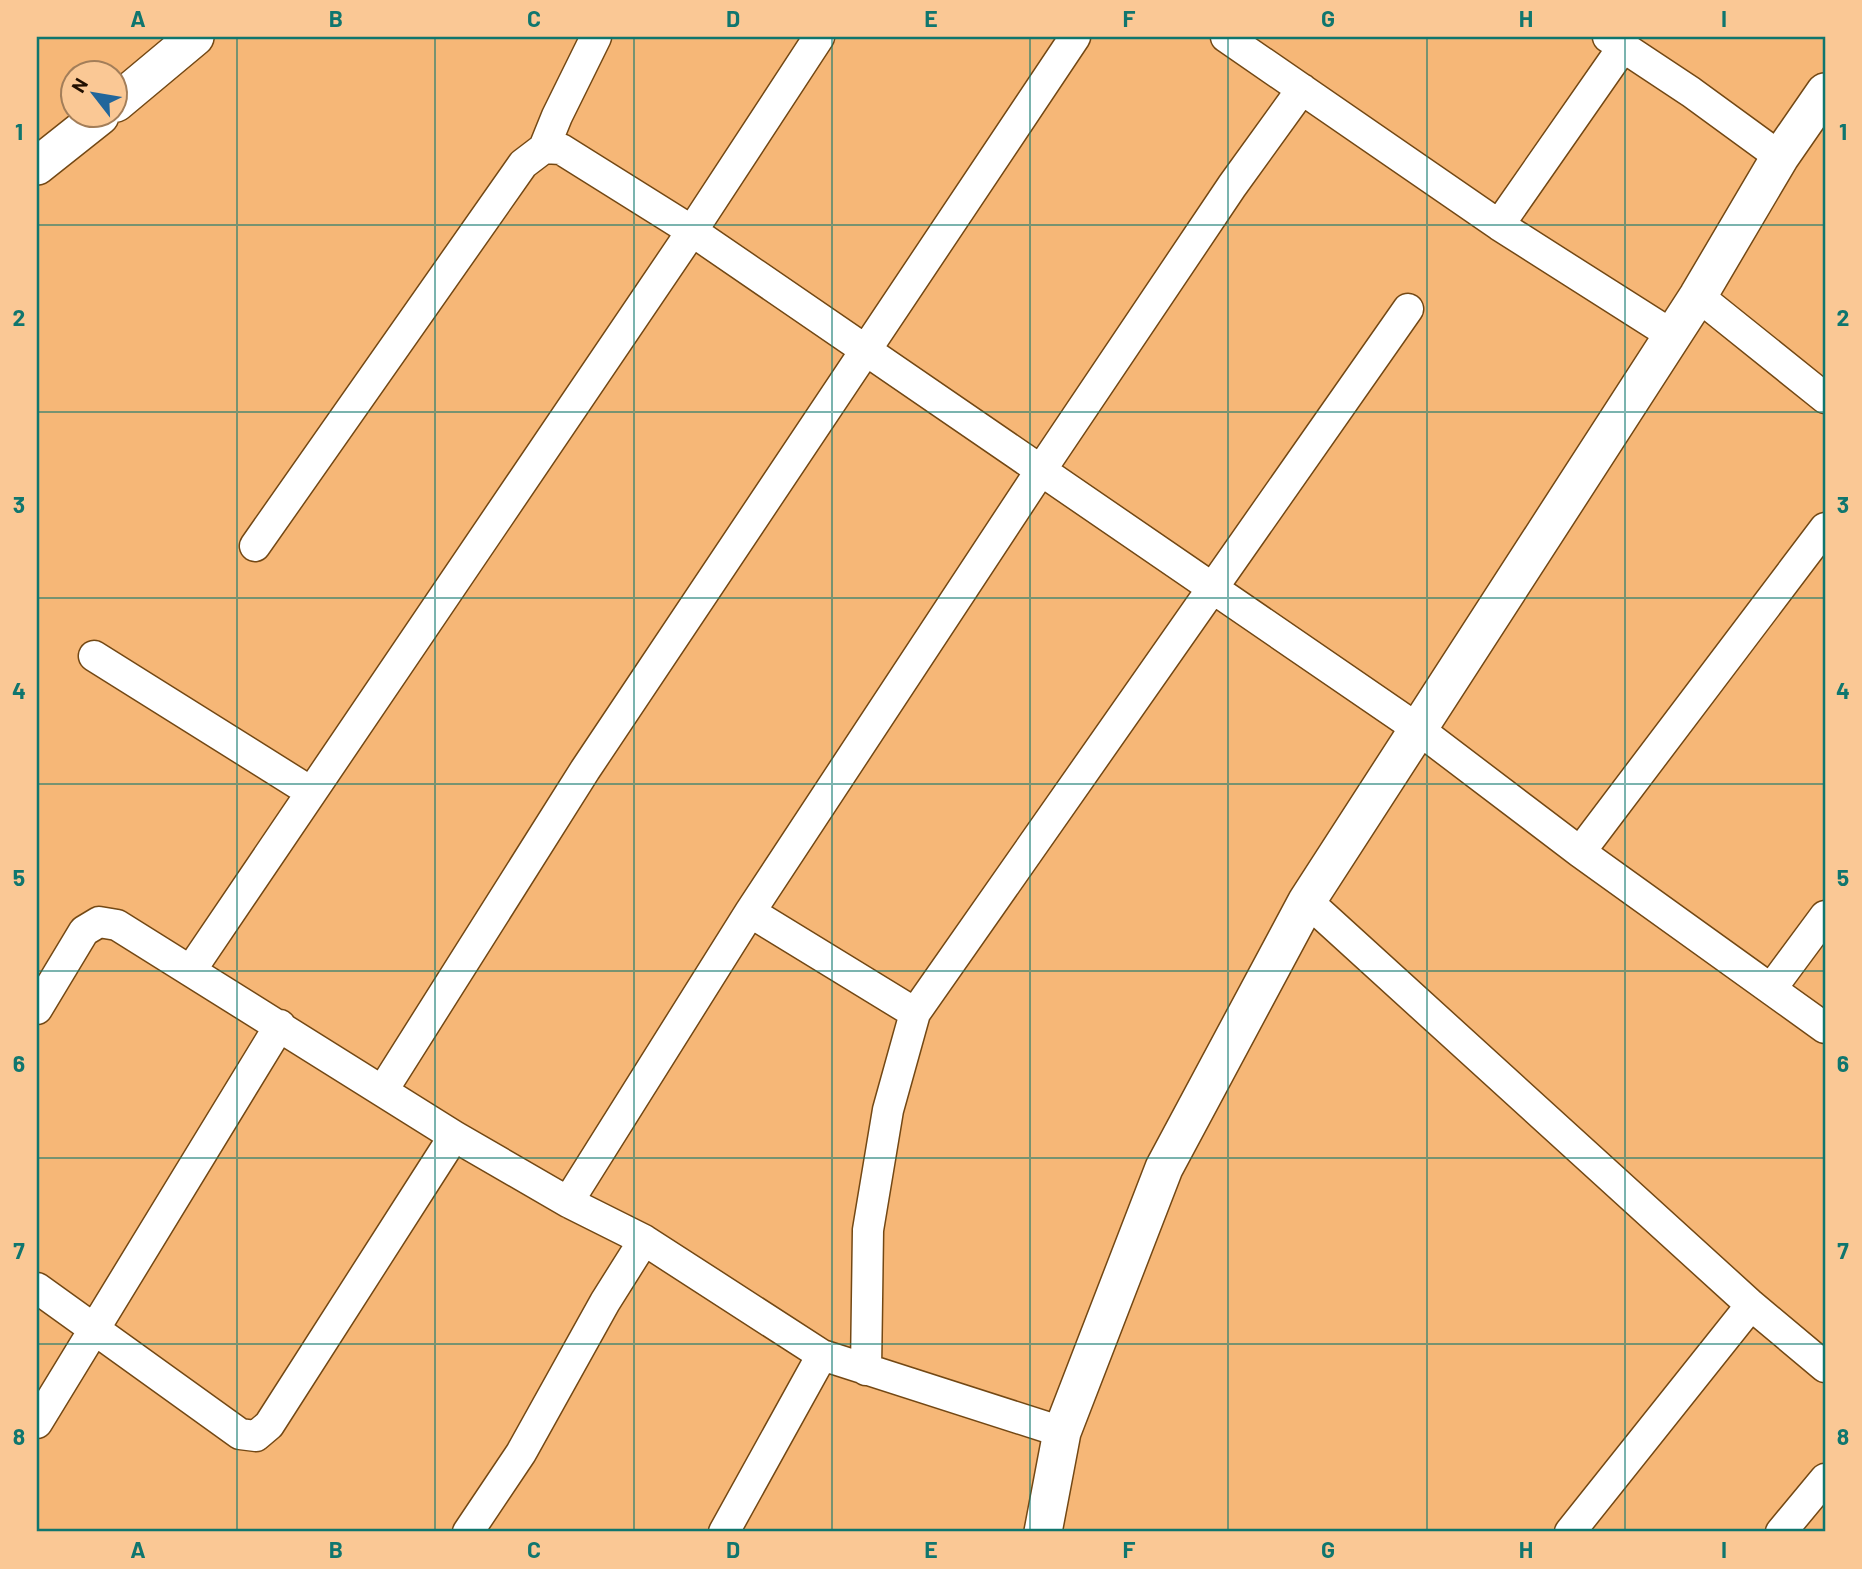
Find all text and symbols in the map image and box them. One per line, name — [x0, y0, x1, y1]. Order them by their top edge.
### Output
text: A — [130, 4, 146, 32]
text: B — [329, 4, 343, 32]
text: C — [527, 4, 541, 32]
text: D — [726, 4, 740, 32]
text: E — [924, 4, 938, 32]
text: F — [1123, 4, 1136, 32]
text: G — [1321, 4, 1335, 32]
text: H — [1519, 4, 1533, 32]
text: I — [1721, 4, 1727, 32]
north arrow — [60, 60, 130, 130]
text: N — [66, 74, 92, 96]
text: 1 — [15, 117, 23, 145]
text: 1 — [1839, 117, 1847, 145]
text: 2 — [13, 303, 25, 331]
text: 2 — [1837, 303, 1849, 331]
text: 3 — [13, 490, 25, 518]
text: 3 — [1837, 490, 1849, 518]
text: 4 — [12, 676, 26, 704]
text: 4 — [1836, 676, 1850, 704]
text: 5 — [13, 863, 25, 891]
text: 5 — [1837, 863, 1849, 891]
text: 6 — [13, 1049, 25, 1077]
text: 6 — [1837, 1049, 1849, 1077]
text: 7 — [13, 1236, 25, 1264]
text: 7 — [1837, 1236, 1849, 1264]
text: 8 — [13, 1422, 25, 1450]
text: 8 — [1837, 1422, 1849, 1450]
text: A — [130, 1535, 146, 1563]
text: B — [329, 1535, 343, 1563]
text: C — [527, 1535, 541, 1563]
text: D — [726, 1535, 740, 1563]
text: E — [924, 1535, 938, 1563]
text: F — [1123, 1535, 1136, 1563]
text: G — [1321, 1535, 1335, 1563]
text: H — [1519, 1535, 1533, 1563]
text: I — [1721, 1535, 1727, 1563]

